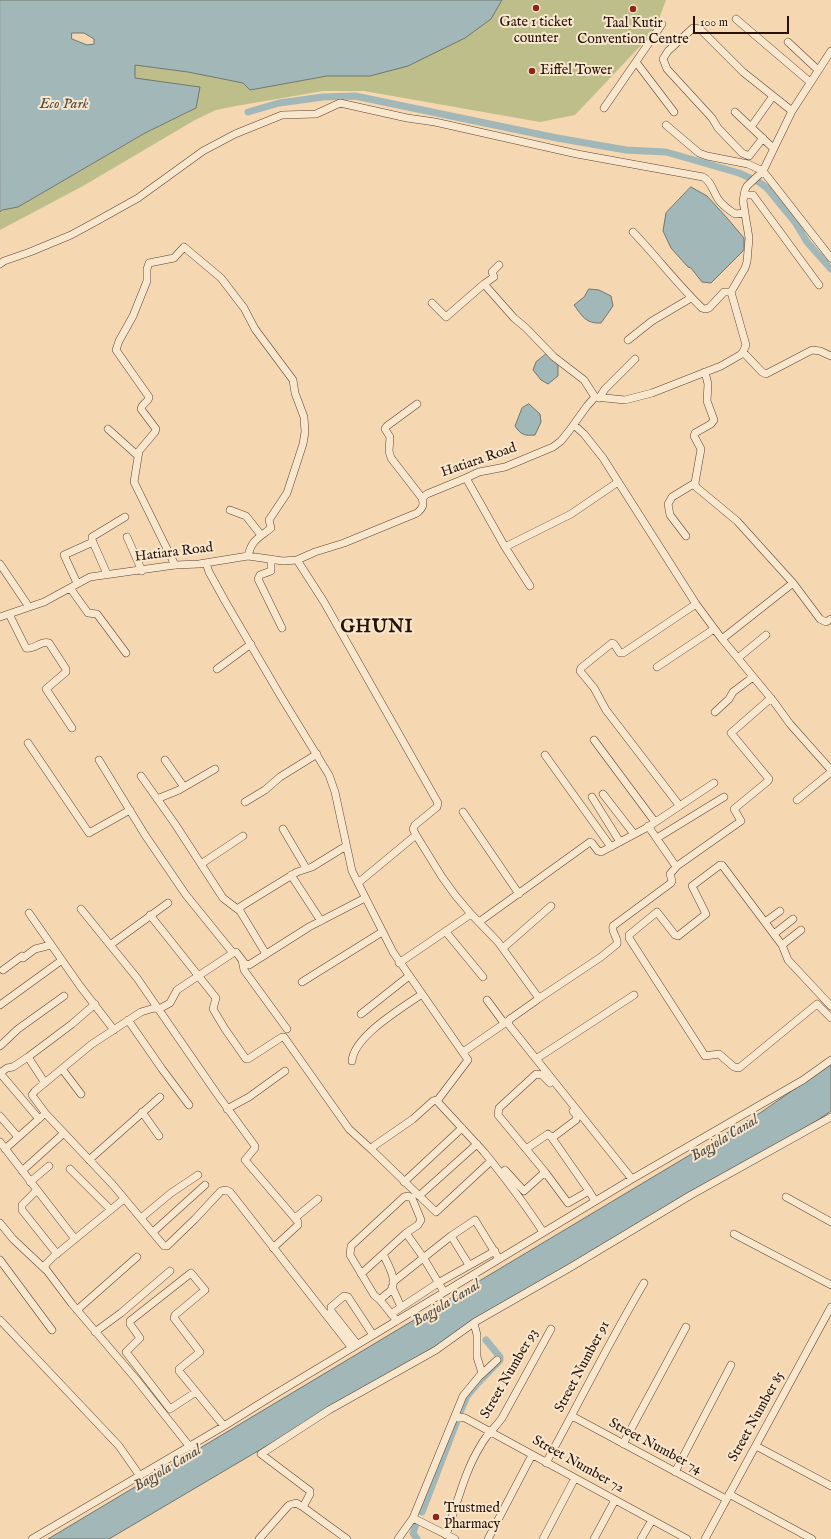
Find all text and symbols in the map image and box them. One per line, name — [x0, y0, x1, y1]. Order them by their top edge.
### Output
marker: Gate 1 ticket counter — [531, 3, 541, 13]
marker: Taal Kutir Convention Centre — [628, 4, 638, 14]
scale bar — [695, 8, 791, 34]
place label: Gate 1 ticket counter — [500, 15, 572, 48]
text: 100 m — [700, 15, 728, 30]
place label: Taal Kutir Convention Centre — [577, 16, 689, 48]
place label: Eiffel Tower — [540, 63, 612, 79]
marker: Eiffel Tower — [527, 66, 537, 76]
water label: Eco Park — [39, 96, 89, 114]
street label: Hatiara Road — [439, 440, 519, 482]
street label: Hatiara Road — [134, 540, 214, 566]
district label: GHUNI — [340, 617, 414, 639]
water label: Bagjola Canal — [688, 1112, 762, 1166]
water label: Bagjola Canal — [410, 1277, 484, 1331]
street label: Street Number 91 — [552, 1318, 614, 1416]
street label: Street Number 93 — [477, 1326, 543, 1422]
street label: Street Number 85 — [725, 1369, 789, 1465]
street label: Street Number 74 — [606, 1415, 704, 1479]
street label: Street Number 72 — [529, 1433, 627, 1497]
water label: Bagjola Canal — [131, 1442, 205, 1496]
place label: Trustmed Pharmacy — [444, 1501, 500, 1534]
marker: Trustmed Pharmacy — [431, 1512, 441, 1522]

